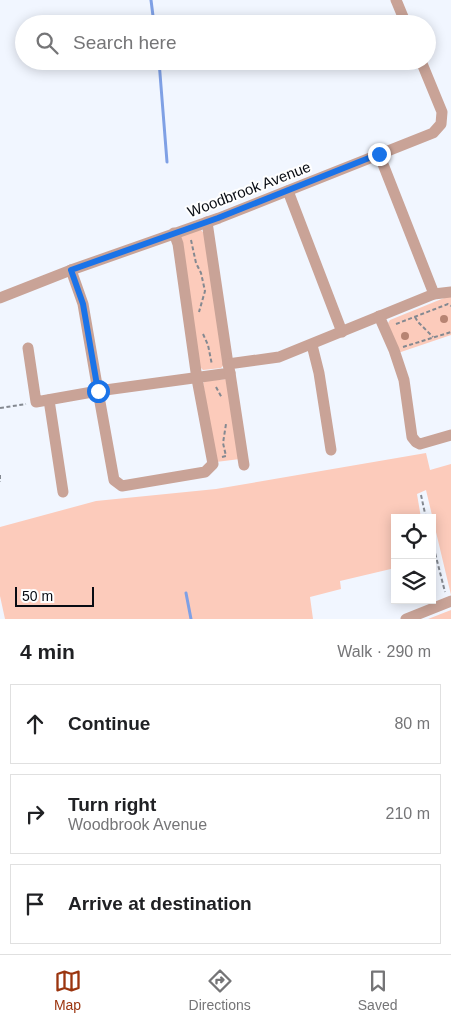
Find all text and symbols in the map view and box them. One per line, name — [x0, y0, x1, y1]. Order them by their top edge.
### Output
search box — [15, 15, 436, 70]
icon: search — [33, 29, 61, 57]
text: Search here — [73, 32, 177, 53]
route end — [368, 143, 391, 166]
street label: Woodbrook Avenue — [185, 158, 313, 220]
route start — [87, 380, 110, 403]
map controls — [391, 514, 436, 604]
button: locate — [391, 514, 436, 559]
button: layers — [391, 559, 436, 604]
scale bar — [15, 584, 94, 607]
text: 50 m — [22, 588, 53, 604]
text: 4 min — [20, 640, 75, 663]
text: Walk · 290 m — [337, 643, 431, 660]
icon: ahead — [21, 710, 49, 738]
text: Continue — [68, 713, 150, 734]
text: 80 m — [394, 715, 430, 732]
text: Turn right — [68, 794, 156, 815]
icon: right — [21, 800, 49, 828]
text: 210 m — [386, 805, 430, 822]
text: Woodbrook Avenue — [68, 816, 207, 833]
icon: arrive — [21, 890, 49, 918]
text: Arrive at destination — [68, 893, 252, 914]
tab: Map — [54, 967, 82, 1013]
tab: Directions — [189, 967, 251, 1013]
tab: Saved — [358, 967, 397, 1013]

